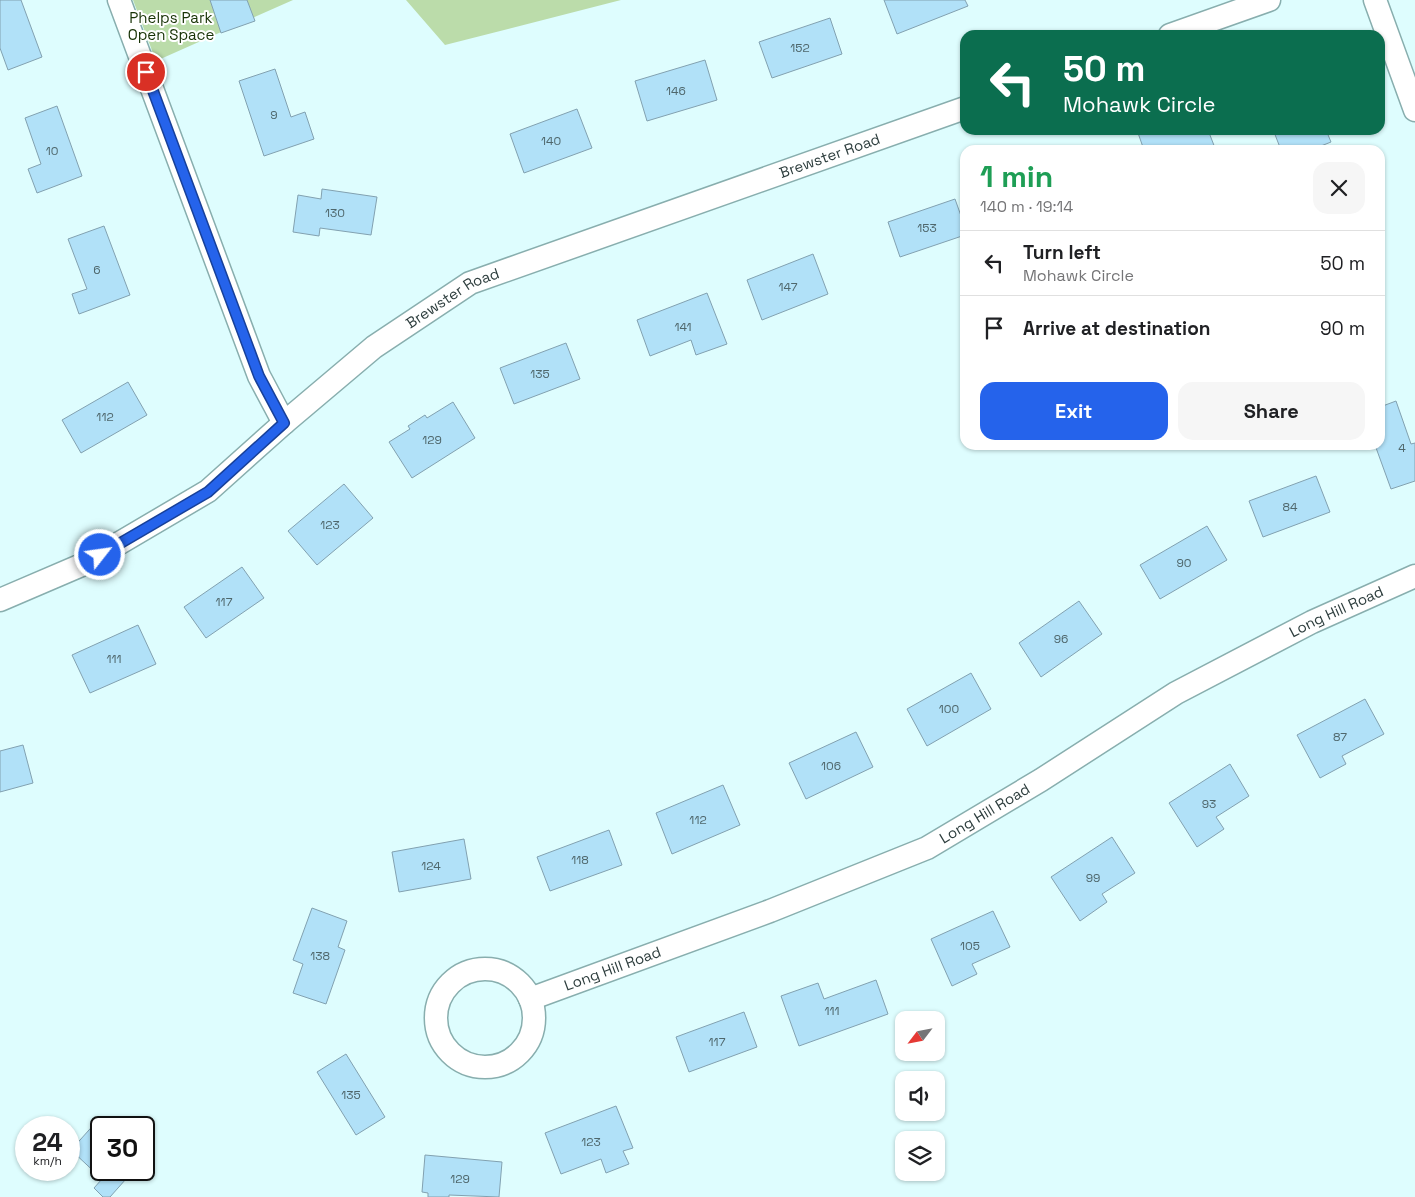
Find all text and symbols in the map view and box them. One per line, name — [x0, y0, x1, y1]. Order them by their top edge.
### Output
park label: Phelps Park Open Space — [128, 8, 214, 44]
house number: 152 — [790, 40, 810, 56]
text: 50 m — [1063, 47, 1145, 91]
icon: left — [980, 50, 1045, 115]
pin — [125, 51, 167, 93]
icon: arrive — [132, 58, 160, 86]
house number: 146 — [666, 83, 686, 99]
text: Mohawk Circle — [1063, 90, 1216, 118]
house number: 9 — [270, 107, 278, 123]
street label: Brewster Road — [777, 129, 883, 182]
house number: 140 — [541, 133, 561, 149]
house number: 10 — [46, 143, 58, 159]
text: 1 min — [980, 157, 1053, 196]
button: close — [1313, 162, 1365, 214]
text: 140 m · 19:14 — [980, 196, 1073, 217]
house number: 130 — [325, 205, 345, 221]
house number: 153 — [917, 220, 937, 236]
text: Turn left — [1023, 240, 1101, 265]
icon: left — [980, 249, 1008, 277]
text: 50 m — [1320, 251, 1365, 276]
house number: 6 — [93, 262, 101, 278]
street label: Brewster Road — [402, 263, 502, 332]
text: Mohawk Circle — [1023, 265, 1134, 286]
house number: 147 — [779, 279, 798, 295]
icon: arrive — [980, 314, 1008, 342]
text: Arrive at destination — [1023, 316, 1211, 341]
text: 90 m — [1320, 316, 1365, 341]
house number: 141 — [674, 319, 692, 335]
house number: 135 — [530, 366, 550, 382]
button: Exit — [980, 382, 1168, 440]
button: Share — [1178, 382, 1365, 440]
house number: 112 — [96, 409, 114, 425]
house number: 129 — [422, 432, 442, 448]
house number: 4 — [1398, 440, 1406, 456]
house number: 84 — [1283, 499, 1298, 515]
house number: 123 — [320, 517, 340, 533]
position arrow — [73, 528, 125, 580]
house number: 90 — [1176, 555, 1192, 571]
street label: Long Hill Road — [1286, 581, 1386, 641]
house number: 117 — [216, 594, 233, 610]
house number: 96 — [1054, 631, 1068, 647]
house number: 111 — [106, 651, 122, 667]
house number: 100 — [939, 701, 959, 717]
house number: 87 — [1333, 729, 1347, 745]
house number: 106 — [821, 758, 841, 774]
street label: Long Hill Road — [936, 779, 1033, 847]
house number: 93 — [1202, 796, 1216, 812]
house number: 112 — [689, 812, 707, 828]
house number: 118 — [571, 852, 589, 868]
house number: 124 — [421, 858, 441, 874]
house number: 99 — [1086, 870, 1100, 886]
house number: 105 — [960, 938, 980, 954]
street label: Long Hill Road — [561, 942, 663, 995]
house number: 138 — [310, 948, 330, 964]
house number: 111 — [824, 1003, 840, 1019]
north arrow — [895, 1011, 945, 1061]
map controls — [895, 1011, 945, 1181]
house number: 117 — [709, 1034, 726, 1050]
button: sound — [895, 1071, 945, 1121]
house number: 135 — [341, 1087, 361, 1103]
speed limit sign: 30 — [90, 1116, 155, 1181]
text: 24 — [32, 1126, 63, 1158]
button: layers — [895, 1131, 945, 1181]
house number: 123 — [581, 1134, 601, 1150]
text: km/h — [33, 1153, 62, 1169]
house number: 129 — [450, 1171, 470, 1187]

